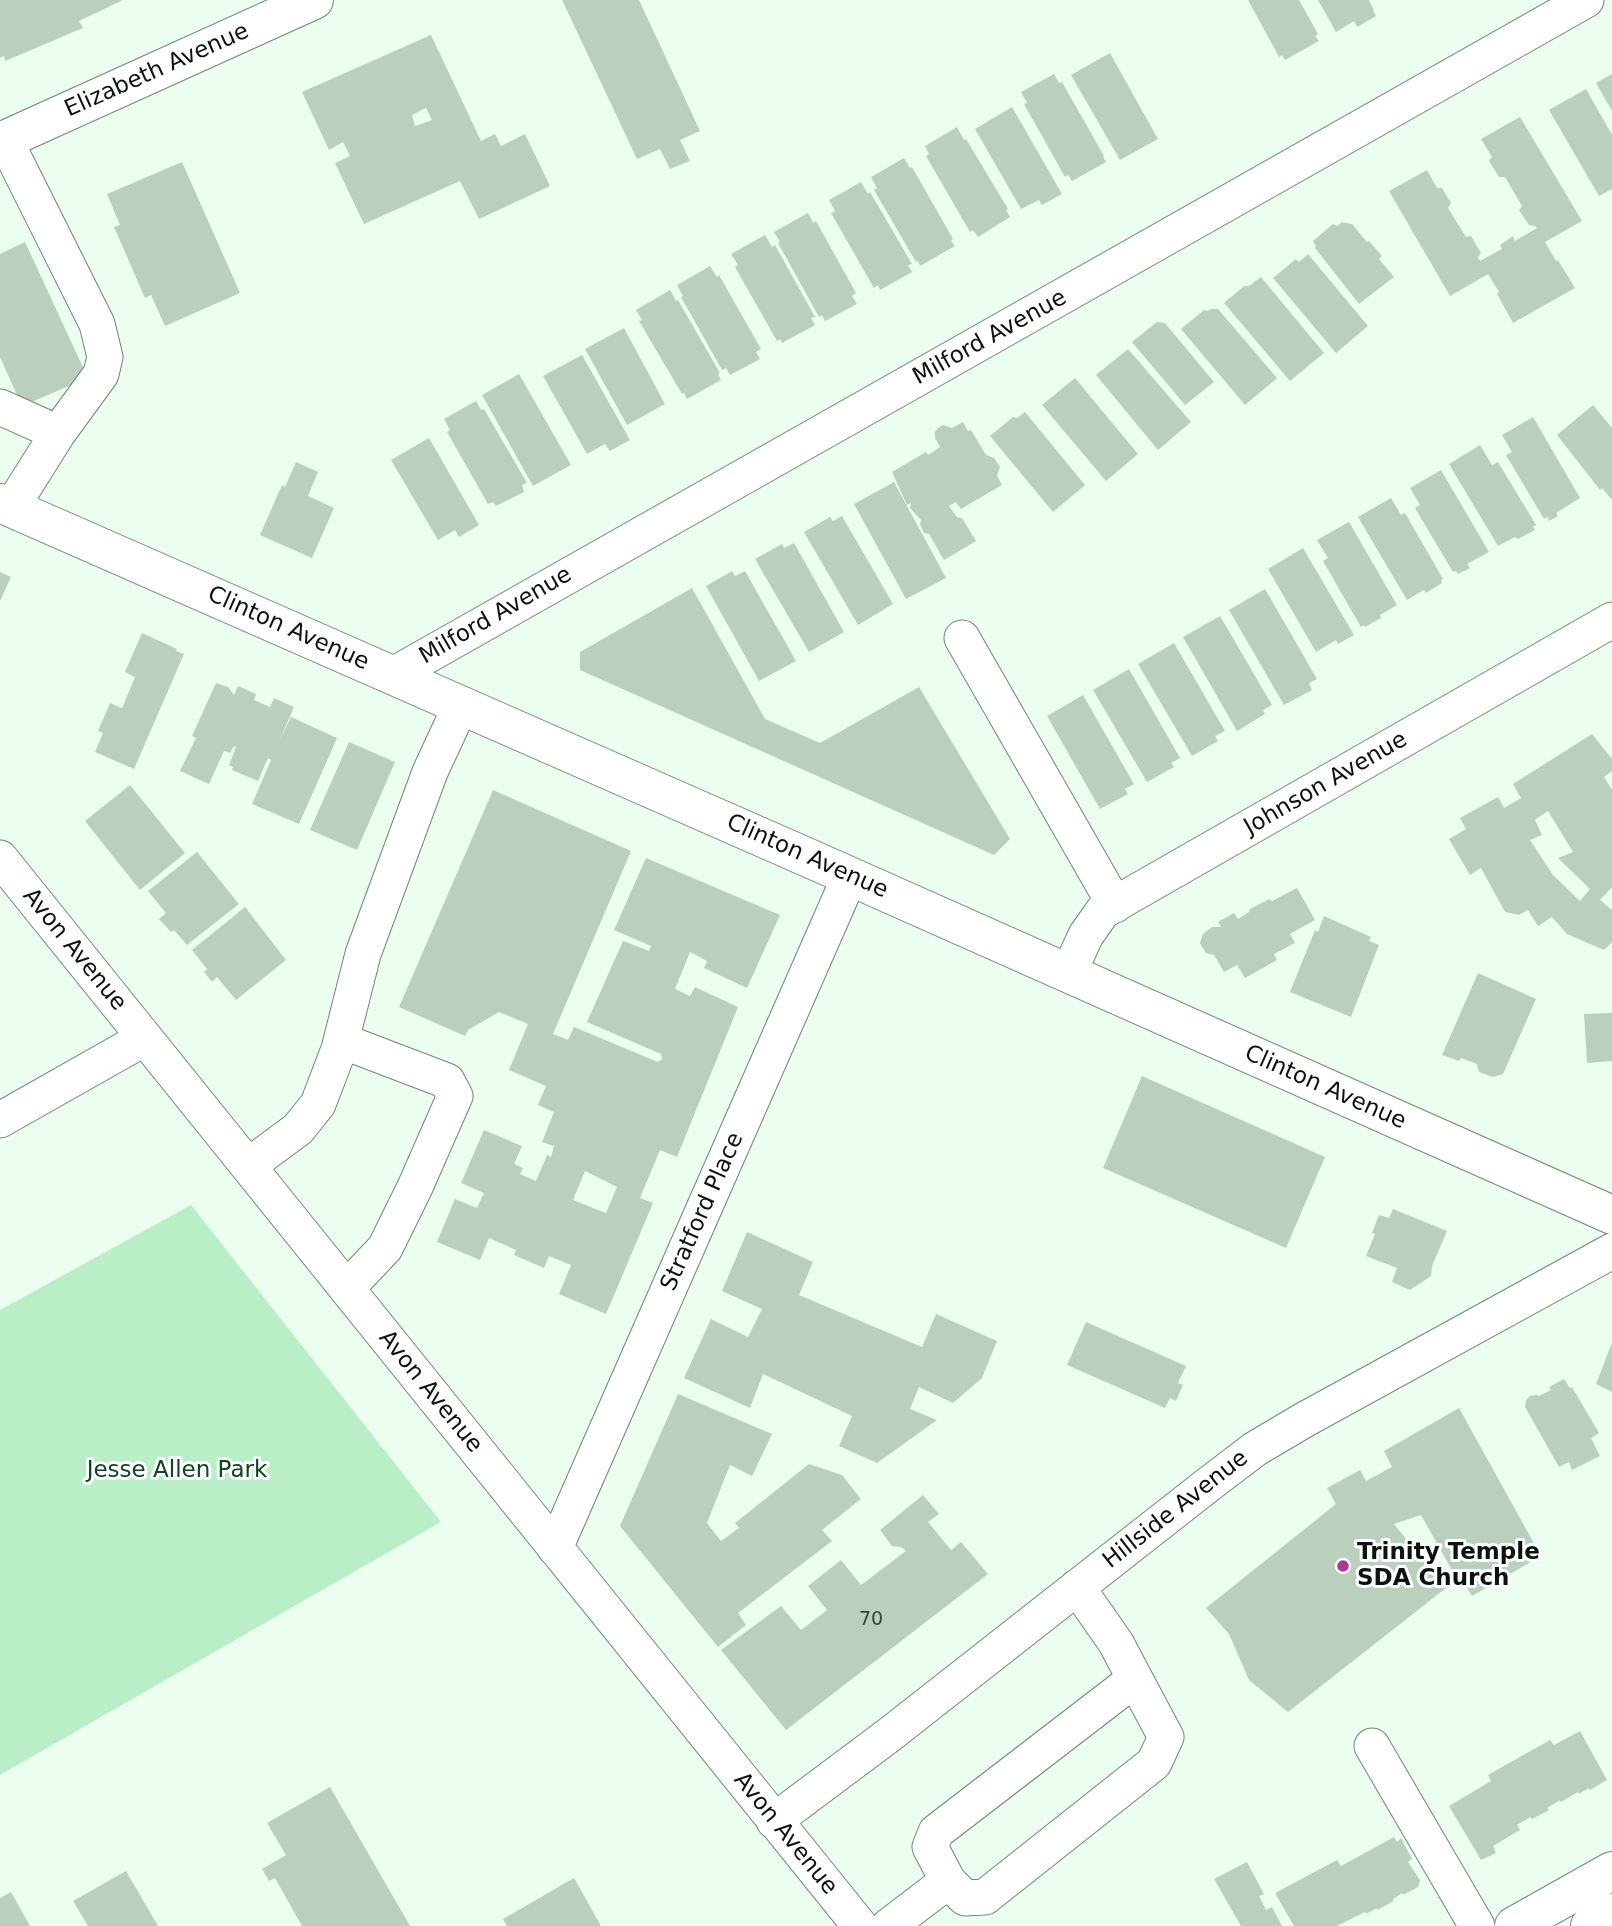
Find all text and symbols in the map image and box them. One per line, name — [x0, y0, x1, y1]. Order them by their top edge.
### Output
street label: Elizabeth Avenue — [61, 18, 253, 124]
street label: Milford Avenue — [908, 284, 1072, 392]
street label: Milford Avenue — [415, 561, 577, 671]
street label: Clinton Avenue — [203, 581, 373, 677]
street label: Johnson Avenue — [1240, 726, 1412, 842]
street label: Clinton Avenue — [722, 809, 892, 905]
street label: Avon Avenue — [16, 883, 132, 1017]
street label: Clinton Avenue — [1240, 1040, 1410, 1136]
street label: Stratford Place — [656, 1129, 750, 1295]
street label: Avon Avenue — [372, 1325, 488, 1459]
street label: Hillside Avenue — [1098, 1445, 1254, 1575]
park label: Jesse Allen Park — [87, 1457, 267, 1485]
place label: Trinity Temple SDA Church — [1357, 1539, 1540, 1593]
marker: Trinity Temple SDA Church — [1335, 1558, 1351, 1574]
house number: 70 — [859, 1609, 883, 1631]
street label: Avon Avenue — [727, 1767, 843, 1901]

